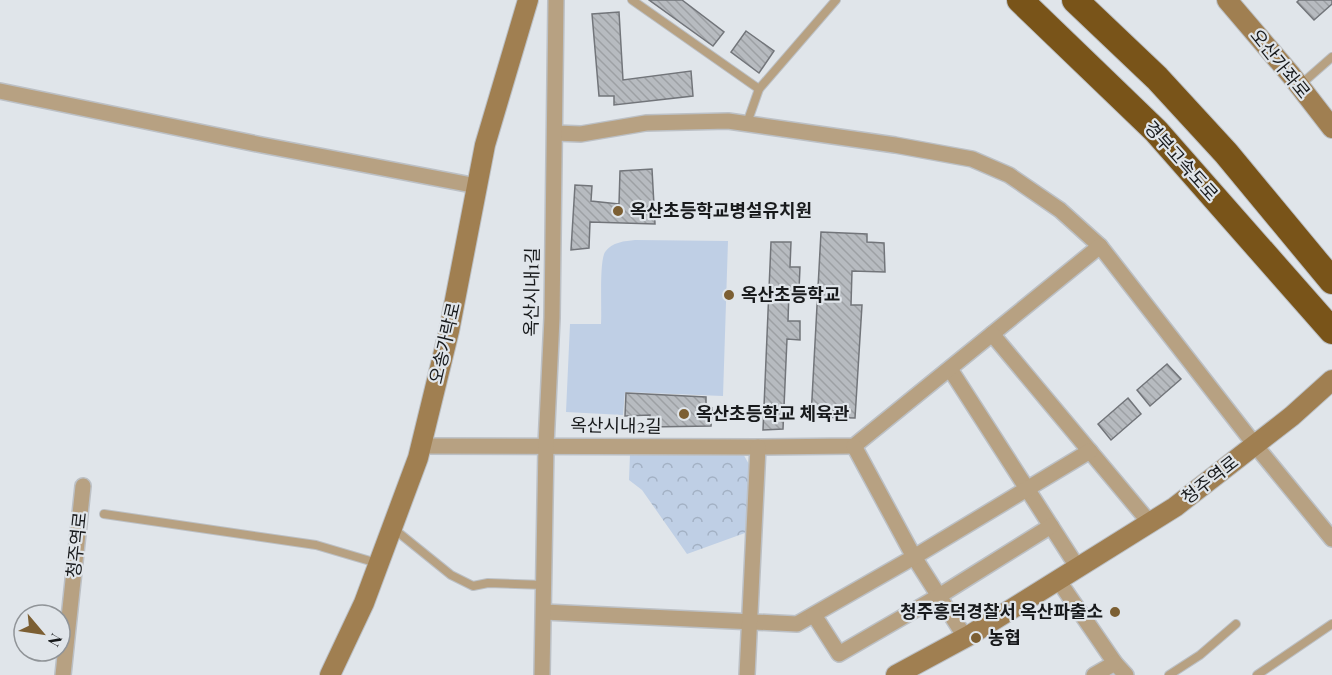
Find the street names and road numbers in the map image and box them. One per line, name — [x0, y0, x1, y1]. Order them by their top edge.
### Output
street label: 오산가좌로 — [1245, 24, 1316, 103]
street label: 경부고속도로 — [1140, 115, 1224, 205]
street label: 옥산시내1길 — [518, 247, 544, 337]
street label: 오송가락로 — [423, 300, 465, 386]
street label: 옥산시내2길 — [570, 412, 662, 438]
street label: 청주역로 — [1176, 449, 1243, 509]
street label: 청주역로 — [61, 511, 91, 579]

